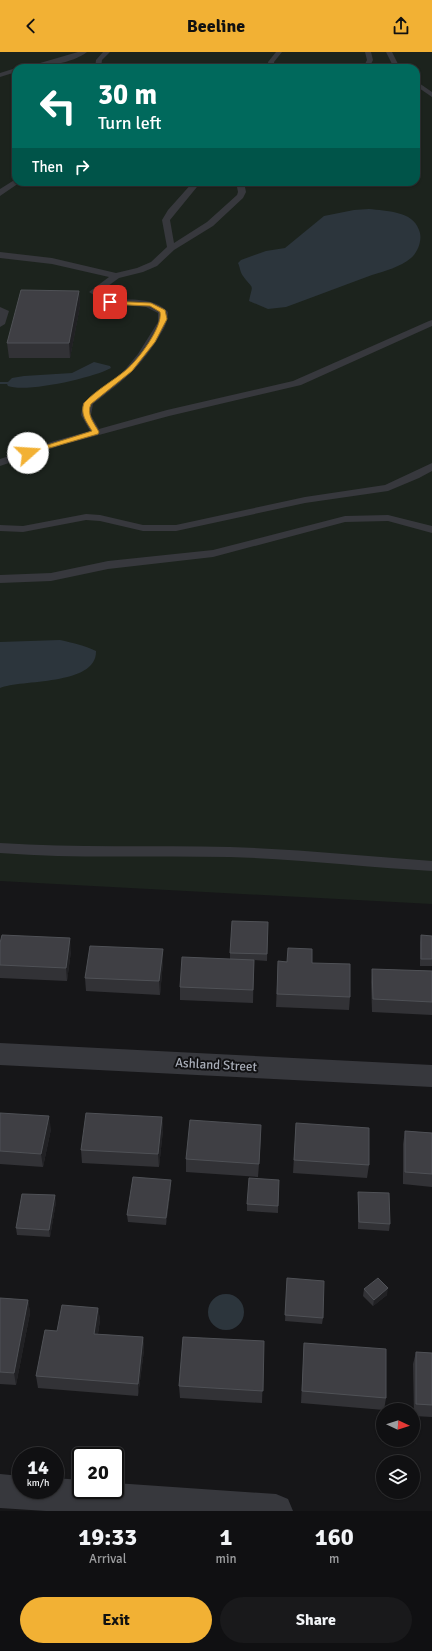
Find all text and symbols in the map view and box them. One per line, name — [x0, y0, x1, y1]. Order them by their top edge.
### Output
icon: back — [20, 15, 42, 37]
text: Beeline — [187, 15, 245, 37]
icon: share — [390, 15, 412, 37]
text: 30 m — [98, 78, 157, 112]
icon: left — [32, 80, 84, 132]
text: Turn left — [98, 112, 161, 134]
icon: right — [71, 156, 93, 178]
text: Then — [32, 158, 63, 176]
pin — [93, 285, 127, 319]
icon: arrive — [99, 291, 121, 313]
position arrow — [7, 432, 49, 474]
street label: Ashland Street — [175, 1055, 258, 1075]
north arrow — [376, 1403, 420, 1447]
map controls — [376, 1403, 420, 1499]
speed limit sign: 20 — [72, 1447, 124, 1499]
text: 14 — [27, 1455, 49, 1480]
button: layers — [376, 1455, 420, 1499]
text: km/h — [27, 1477, 49, 1489]
text: 19:33 — [78, 1522, 137, 1552]
text: 1 — [220, 1522, 232, 1552]
text: 160 — [315, 1522, 354, 1552]
text: Arrival — [89, 1551, 126, 1567]
text: min — [216, 1551, 237, 1567]
text: m — [329, 1551, 339, 1567]
button: Exit — [20, 1597, 212, 1643]
button: Share — [220, 1597, 412, 1643]

